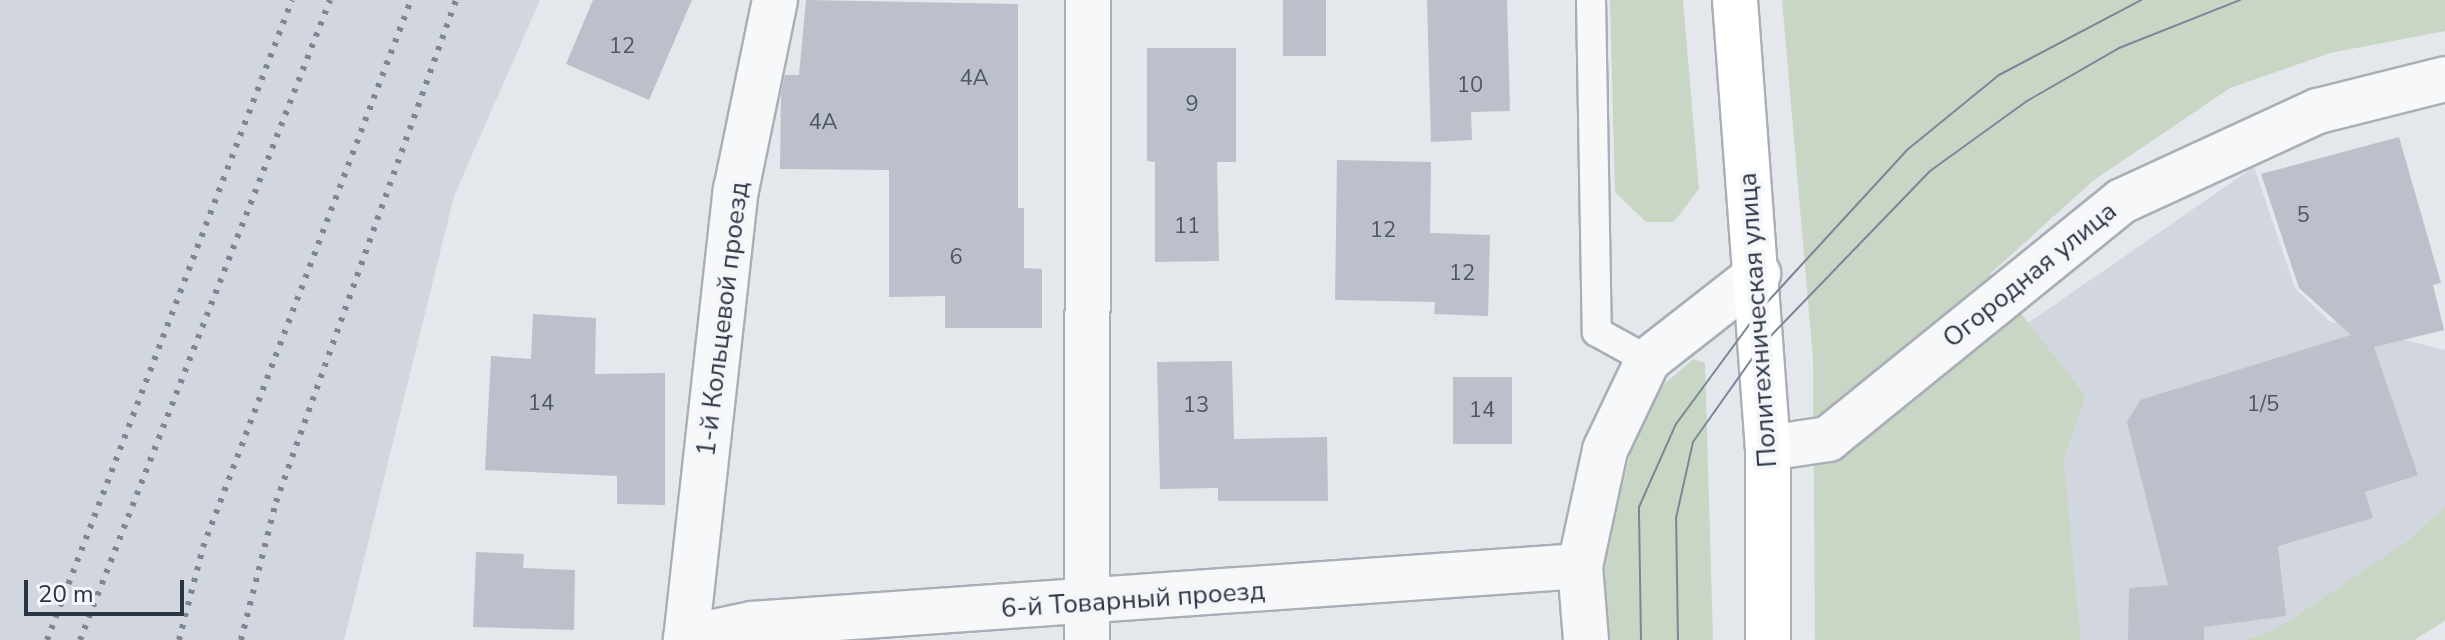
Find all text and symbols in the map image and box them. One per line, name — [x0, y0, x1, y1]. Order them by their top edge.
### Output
house number: 12 — [609, 34, 635, 60]
house number: 4А — [959, 66, 989, 92]
house number: 10 — [1457, 73, 1483, 99]
house number: 9 — [1185, 92, 1199, 118]
house number: 4А — [808, 110, 838, 136]
street label: Политехническая улица — [1732, 171, 1784, 469]
street label: 1-й Кольцевой проезд — [691, 180, 755, 458]
street label: Огородная улица — [1937, 196, 2123, 354]
house number: 5 — [2296, 203, 2310, 229]
house number: 11 — [1174, 214, 1200, 240]
house number: 12 — [1370, 218, 1396, 244]
house number: 6 — [949, 245, 963, 271]
house number: 12 — [1449, 261, 1475, 287]
house number: 14 — [528, 391, 554, 417]
house number: 1/5 — [2247, 392, 2279, 418]
house number: 13 — [1183, 393, 1209, 419]
house number: 14 — [1469, 398, 1495, 424]
scale bar — [28, 564, 188, 614]
street label: 6-й Товарный проезд — [1000, 575, 1266, 625]
text: 20 m — [38, 578, 94, 610]

